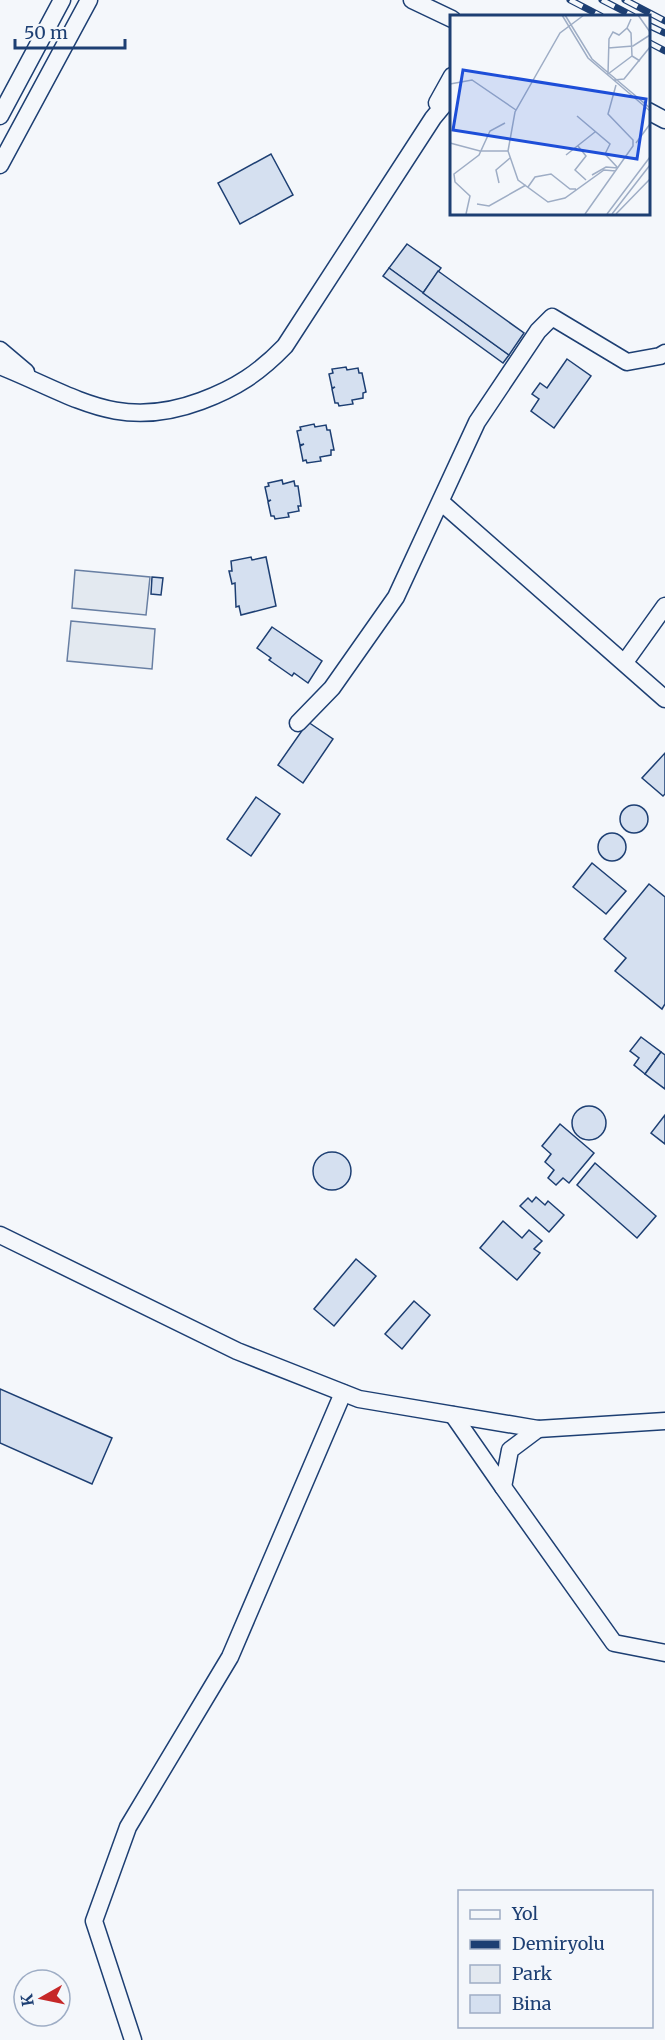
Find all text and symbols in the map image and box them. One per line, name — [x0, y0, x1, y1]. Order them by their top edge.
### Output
scale bar — [15, 12, 124, 50]
inset map — [450, 15, 650, 214]
text: 50 m — [24, 21, 68, 44]
legend — [458, 1890, 653, 2028]
text: Yol — [511, 1902, 538, 1925]
text: Demiryolu — [512, 1932, 605, 1955]
text: Park — [512, 1962, 553, 1985]
north arrow — [12, 1968, 72, 2028]
text: Bina — [512, 1992, 552, 2015]
text: K — [16, 1993, 38, 2008]

